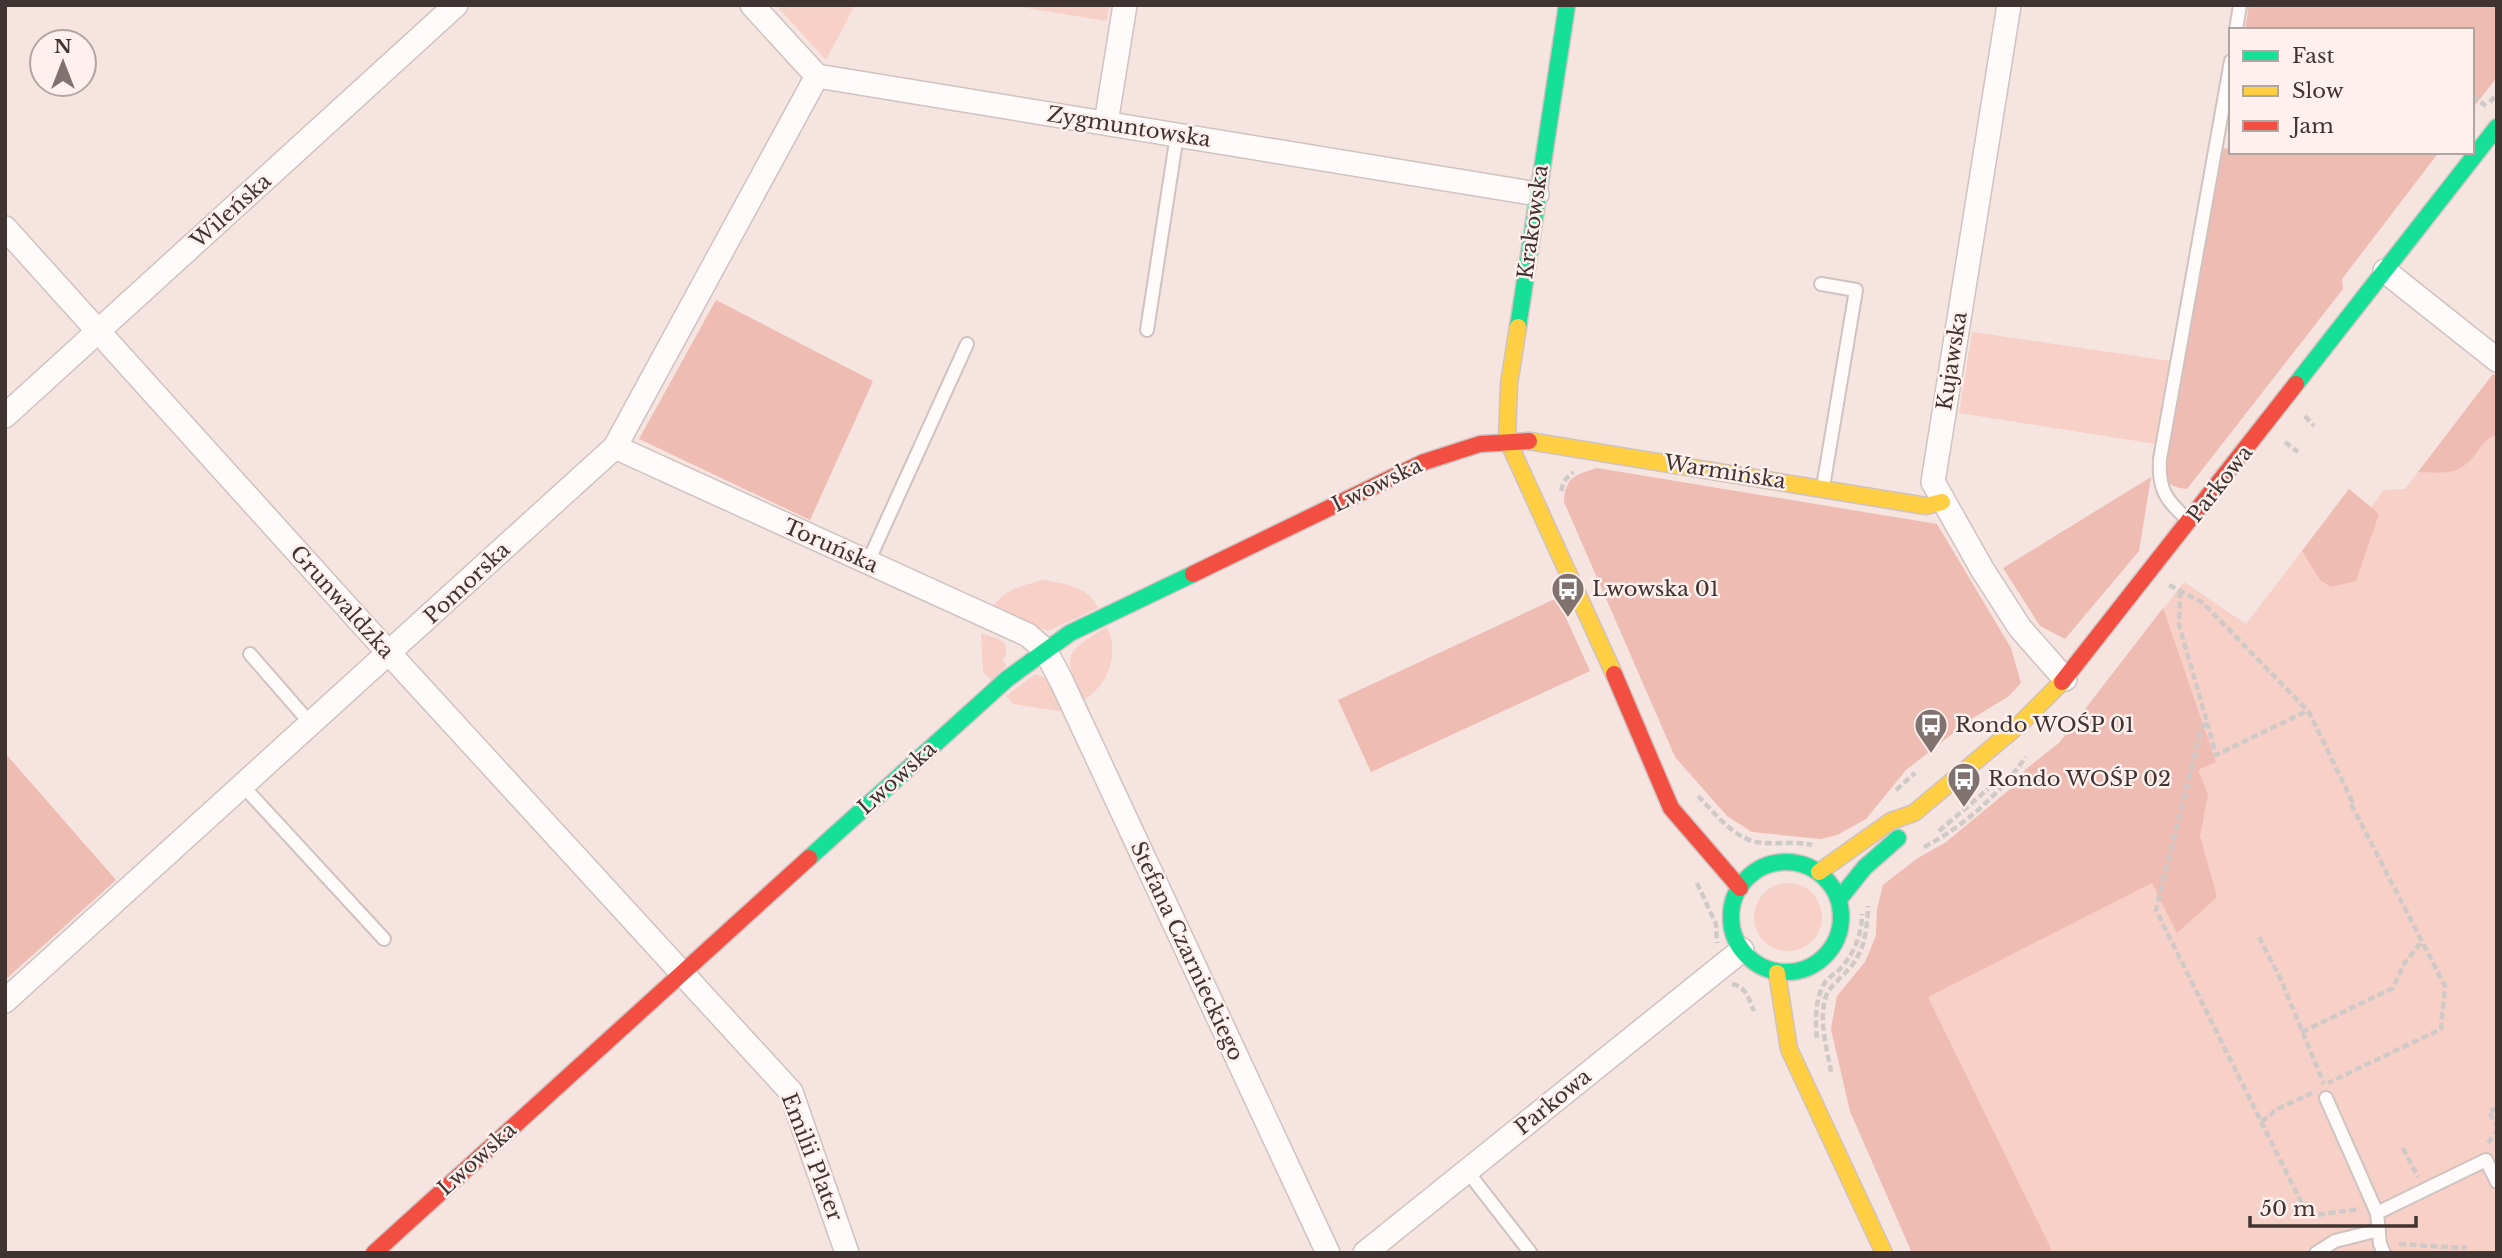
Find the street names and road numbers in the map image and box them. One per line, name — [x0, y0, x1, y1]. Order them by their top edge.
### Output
street label: Zygmuntowska — [1045, 101, 1213, 153]
street label: Krakowska — [1512, 163, 1554, 281]
street label: Wileńska — [185, 168, 277, 254]
street label: Kujawska — [1931, 309, 1973, 412]
street label: Parkowa — [2182, 440, 2258, 528]
street label: Warmińska — [1661, 449, 1788, 494]
street label: Lwowska — [1328, 452, 1427, 518]
street label: Toruńska — [780, 514, 883, 579]
street label: Pomorska — [419, 536, 516, 629]
street label: Grunwaldzka — [284, 540, 400, 664]
street label: Lwowska — [852, 736, 942, 820]
street label: Stefana Czarnieckiego — [1125, 837, 1249, 1065]
street label: Parkowa — [1510, 1063, 1597, 1141]
street label: Emilii Plater — [776, 1089, 848, 1225]
street label: Lwowska — [432, 1117, 522, 1201]

